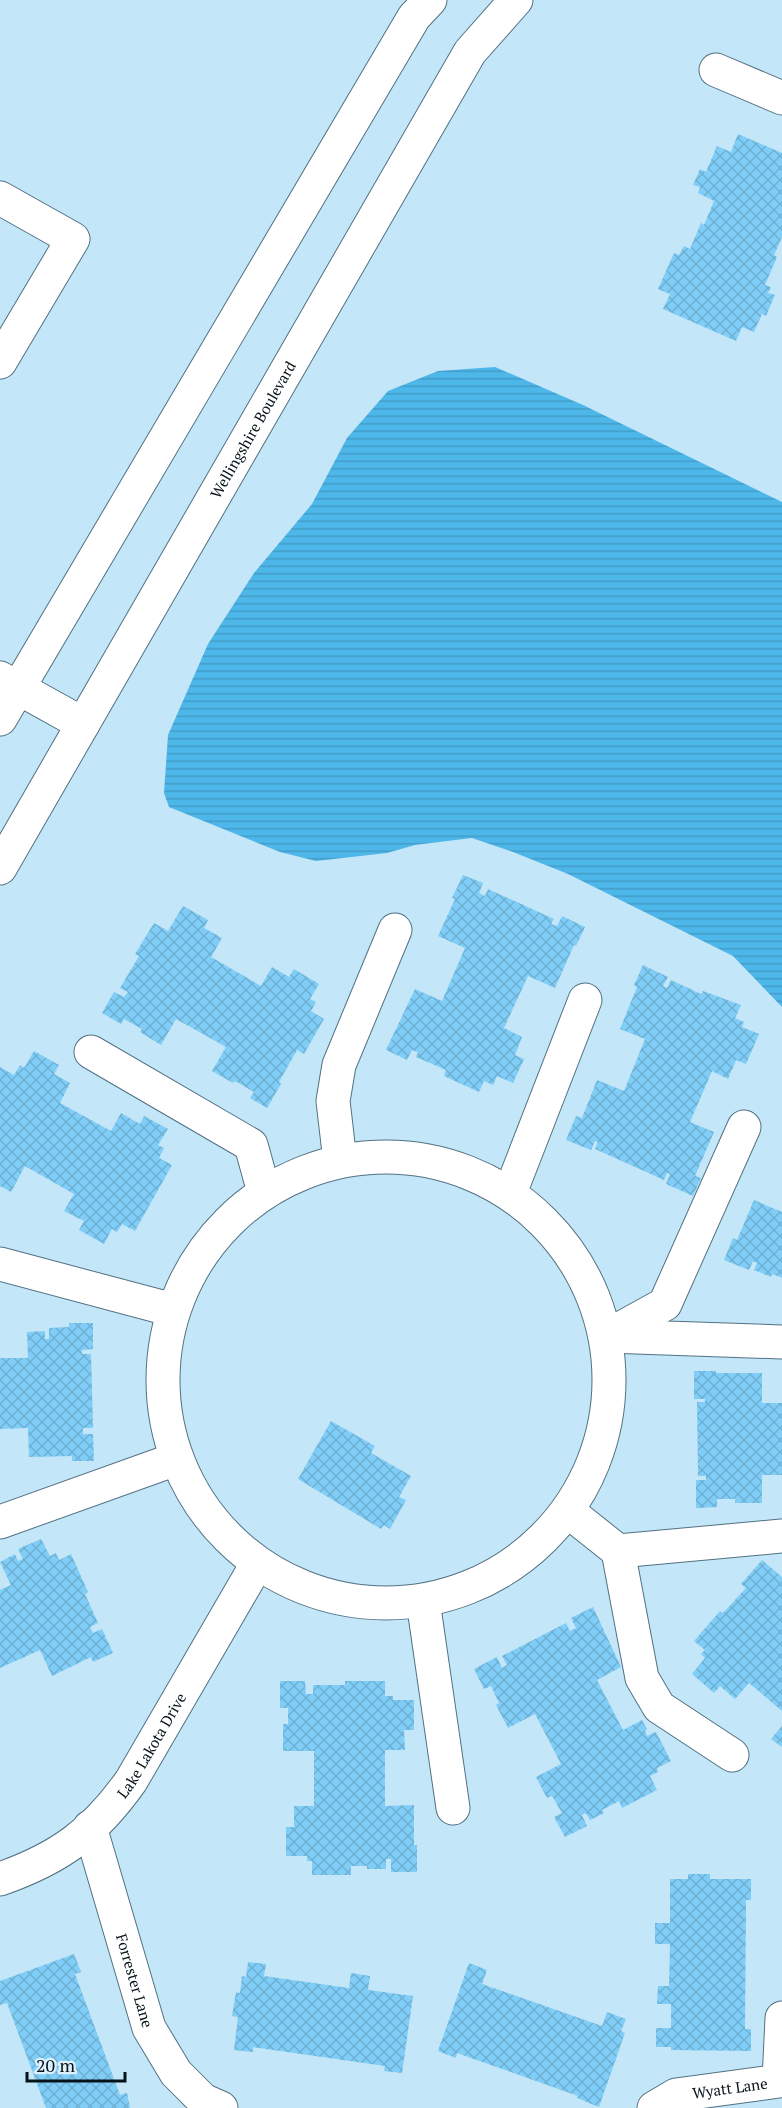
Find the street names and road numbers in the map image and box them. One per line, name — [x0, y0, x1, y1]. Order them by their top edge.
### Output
street label: Wellingshire Boulevard — [205, 357, 300, 502]
street label: Lake Lakota Drive — [112, 1689, 190, 1802]
street label: Forrester Lane — [112, 1931, 158, 2030]
street label: Wyatt Lane — [691, 2073, 769, 2103]

